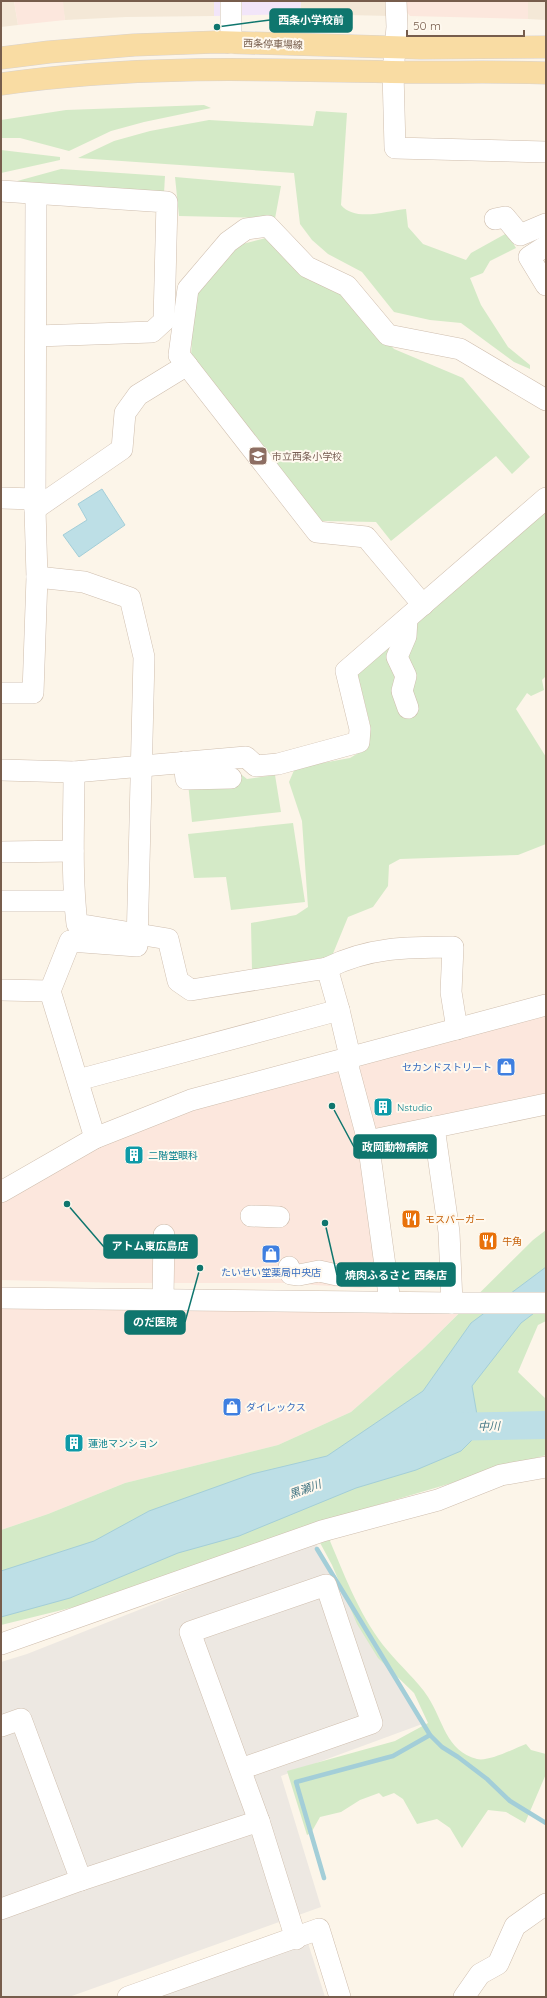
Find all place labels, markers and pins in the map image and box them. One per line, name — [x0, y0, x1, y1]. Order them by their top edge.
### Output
callout: 西条小学校前 — [270, 9, 352, 32]
school or university icon: 市立西条小学校 — [247, 445, 269, 467]
place label: 市立西条小学校 — [272, 450, 342, 463]
shop icon: セカンドストリート — [495, 1056, 517, 1078]
place label: セカンドストリート — [402, 1061, 492, 1074]
building icon: Nstudio — [372, 1096, 394, 1118]
place label: Nstudio — [397, 1101, 432, 1114]
callout: 政岡動物病院 — [354, 1135, 436, 1158]
building icon: 二階堂眼科 — [123, 1144, 145, 1166]
place label: 二階堂眼科 — [148, 1149, 198, 1162]
restaurant icon: モスバーガー — [400, 1208, 422, 1230]
place label: モスバーガー — [425, 1213, 485, 1226]
restaurant icon: 牛角 — [477, 1230, 499, 1252]
callout: アトム東広島店 — [104, 1235, 197, 1258]
place label: 牛角 — [502, 1235, 522, 1248]
shop icon: たいせい堂薬局中央店 — [260, 1243, 282, 1265]
callout: 焼肉ふるさと 西条店 — [337, 1263, 455, 1286]
place label: たいせい堂薬局中央店 — [221, 1266, 321, 1279]
callout: のだ医院 — [125, 1311, 185, 1334]
shop icon: ダイレックス — [221, 1396, 243, 1418]
place label: ダイレックス — [246, 1401, 306, 1414]
building icon: 蓮池マンション — [63, 1432, 85, 1454]
place label: 蓮池マンション — [88, 1437, 158, 1450]

